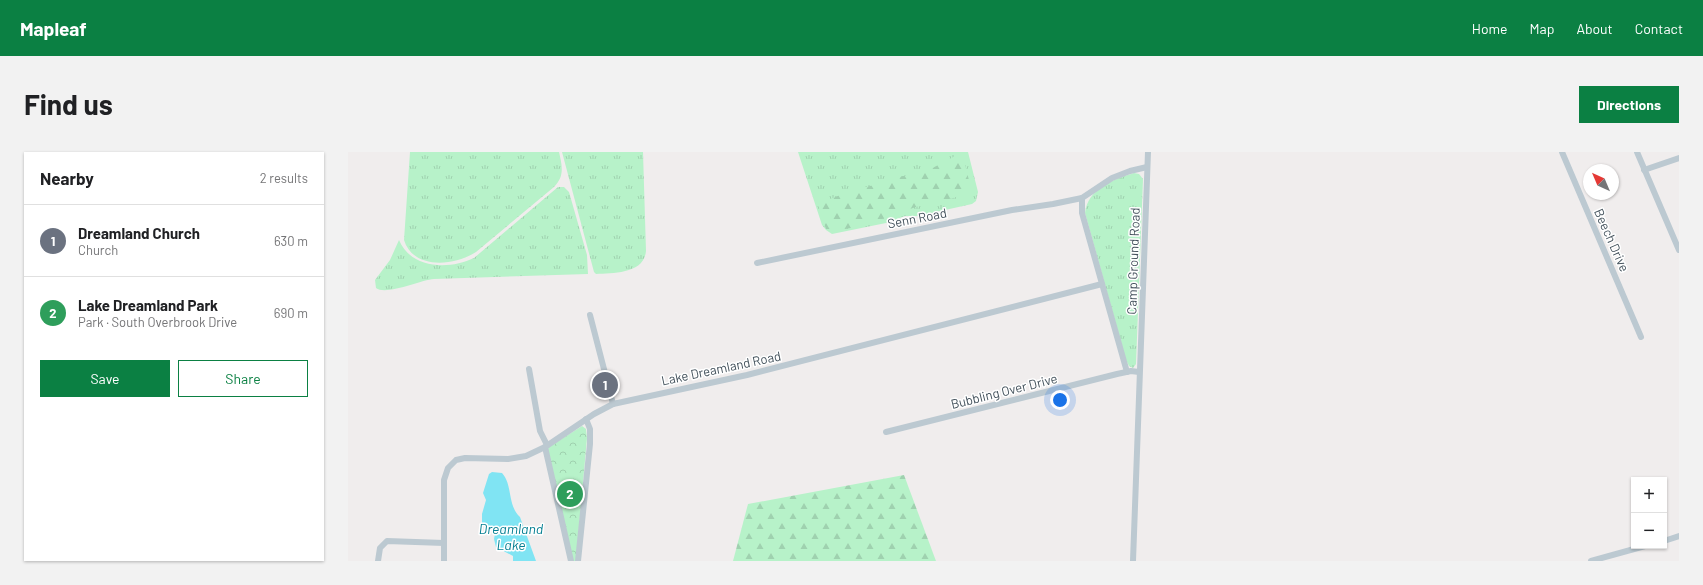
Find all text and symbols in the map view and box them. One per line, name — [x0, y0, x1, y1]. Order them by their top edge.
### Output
text: Mapleaf — [20, 17, 87, 40]
text: Home — [1472, 20, 1508, 37]
text: Map — [1530, 20, 1554, 37]
text: About — [1576, 20, 1613, 37]
text: Contact — [1635, 20, 1683, 37]
button: Directions — [1579, 86, 1679, 123]
text: Find us — [24, 87, 113, 121]
north arrow — [1583, 164, 1619, 200]
text: Nearby — [40, 168, 94, 188]
text: 2 results — [260, 170, 308, 186]
street label: Senn Road — [886, 204, 948, 232]
street label: Beech Drive — [1591, 206, 1633, 274]
street label: Camp Ground Road — [1123, 207, 1143, 315]
text: Dreamland Church — [78, 224, 200, 242]
text: 1 — [51, 233, 55, 249]
text: 630 m — [274, 233, 308, 249]
text: Church — [78, 242, 118, 258]
text: Lake Dreamland Park — [78, 296, 218, 314]
text: 2 — [49, 305, 57, 321]
text: 690 m — [274, 305, 308, 321]
text: Park · South Overbrook Drive — [78, 314, 237, 330]
street label: Lake Dreamland Road — [660, 348, 782, 388]
button: Save — [40, 360, 170, 397]
button: Share — [178, 360, 308, 397]
pin: 1 — [592, 370, 618, 400]
street label: Bubbling Over Drive — [949, 370, 1059, 412]
your location — [1050, 390, 1070, 410]
map controls — [1631, 477, 1667, 549]
button: + — [1631, 477, 1667, 513]
pin: 2 — [557, 479, 583, 509]
button: − — [1631, 513, 1667, 549]
water label: Dreamland Lake — [479, 520, 544, 553]

